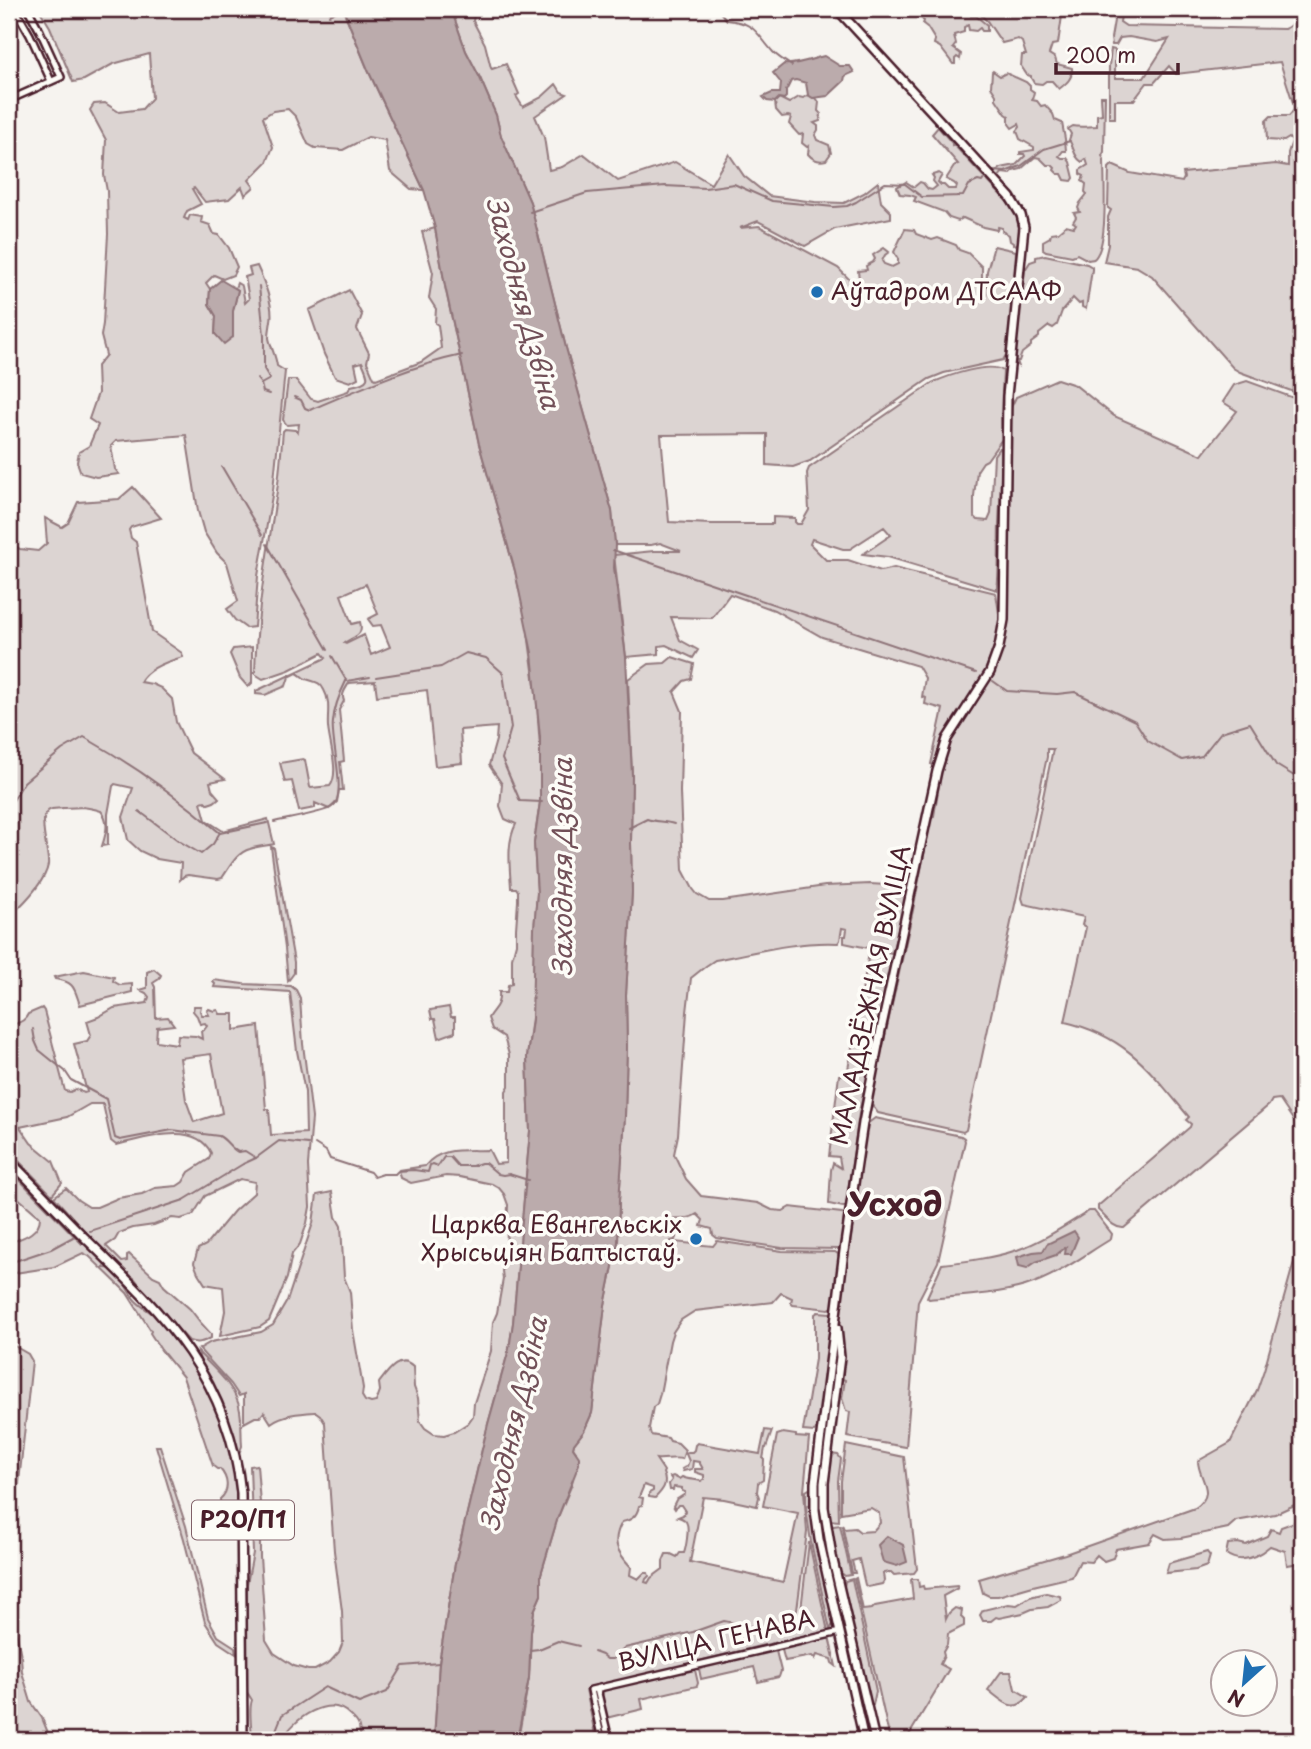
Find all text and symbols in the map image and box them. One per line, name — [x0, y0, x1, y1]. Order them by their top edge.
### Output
scale bar — [1056, 32, 1178, 76]
text: 200 m — [1066, 38, 1136, 70]
water label: Заходняя Дзвіна — [477, 192, 572, 414]
place label: Аўтадром ДТСААФ — [831, 272, 1061, 308]
marker: Аўтадром ДТСААФ — [809, 284, 825, 300]
water label: Заходняя Дзвіна — [542, 757, 581, 976]
street label: МАЛАДЗЁЖНАЯ ВУЛІЦА — [820, 841, 918, 1148]
district label: Усход — [847, 1179, 942, 1227]
place label: Царква Евангельскіх Хрысьціян Баптыстаў. — [421, 1205, 682, 1269]
marker: Царква Евангельскіх Хрысьціян Баптыстаў. — [688, 1231, 704, 1247]
water label: Заходняя Дзвіна — [469, 1312, 556, 1534]
road number: Р20/П1 — [192, 1500, 294, 1540]
street label: ВУЛІЦА ГЕНАВА — [614, 1599, 817, 1679]
north arrow — [1210, 1648, 1280, 1718]
text: N — [1223, 1683, 1249, 1715]

